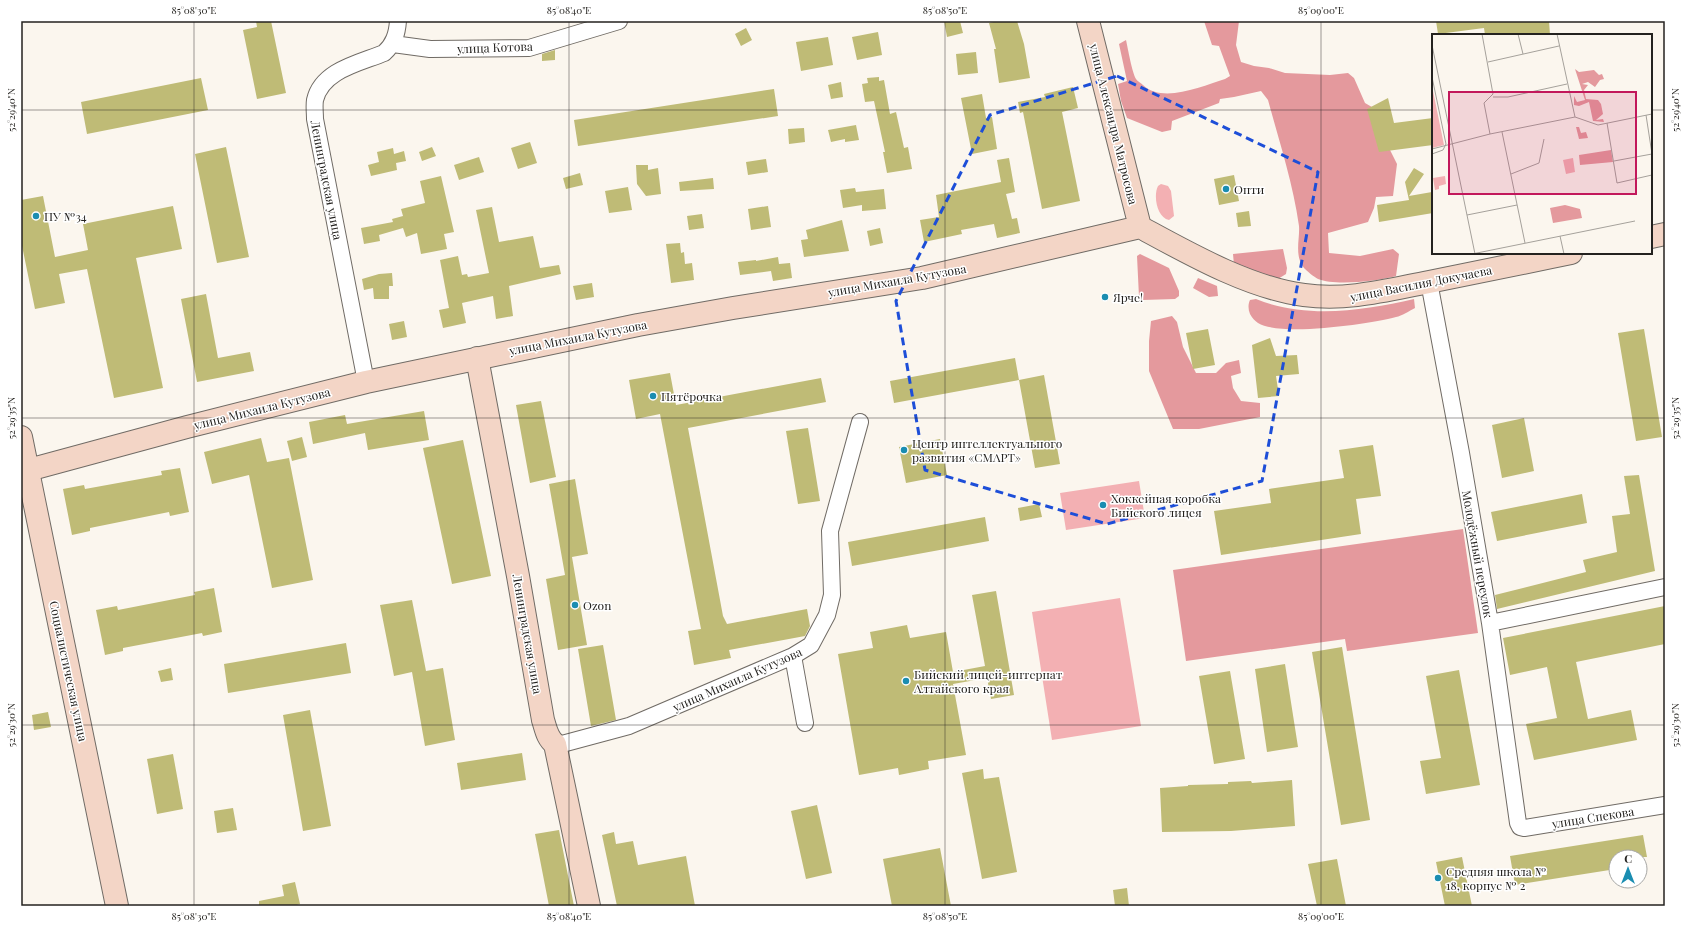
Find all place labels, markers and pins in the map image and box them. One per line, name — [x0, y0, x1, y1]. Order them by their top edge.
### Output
place label: Опти — [1234, 181, 1265, 197]
marker: Опти — [1221, 184, 1231, 194]
place label: ПУ №34 — [44, 208, 87, 224]
marker: ПУ №34 — [31, 211, 41, 221]
place label: Ярче! — [1112, 289, 1143, 305]
marker: Ярче! — [1100, 292, 1110, 302]
place label: Пятёрочка — [661, 388, 722, 404]
marker: Пятёрочка — [648, 391, 658, 401]
place label: Центр интеллектуального развития «СМАРТ» — [912, 435, 1063, 465]
marker: Центр интеллектуального развития «СМАРТ» — [899, 445, 909, 455]
place label: Хоккейная коробка Бийского лицея — [1111, 490, 1221, 520]
marker: Хоккейная коробка Бийского лицея — [1098, 500, 1108, 510]
place label: Ozon — [583, 597, 611, 613]
marker: Ozon — [570, 600, 580, 610]
place label: Бийский лицей-интернат Алтайского края — [913, 666, 1063, 696]
marker: Бийский лицей-интернат Алтайского края — [901, 676, 911, 686]
place label: Средняя школа № 18, корпус № 2 — [1446, 863, 1546, 893]
marker: Средняя школа № 18, корпус № 2 — [1433, 873, 1443, 883]

